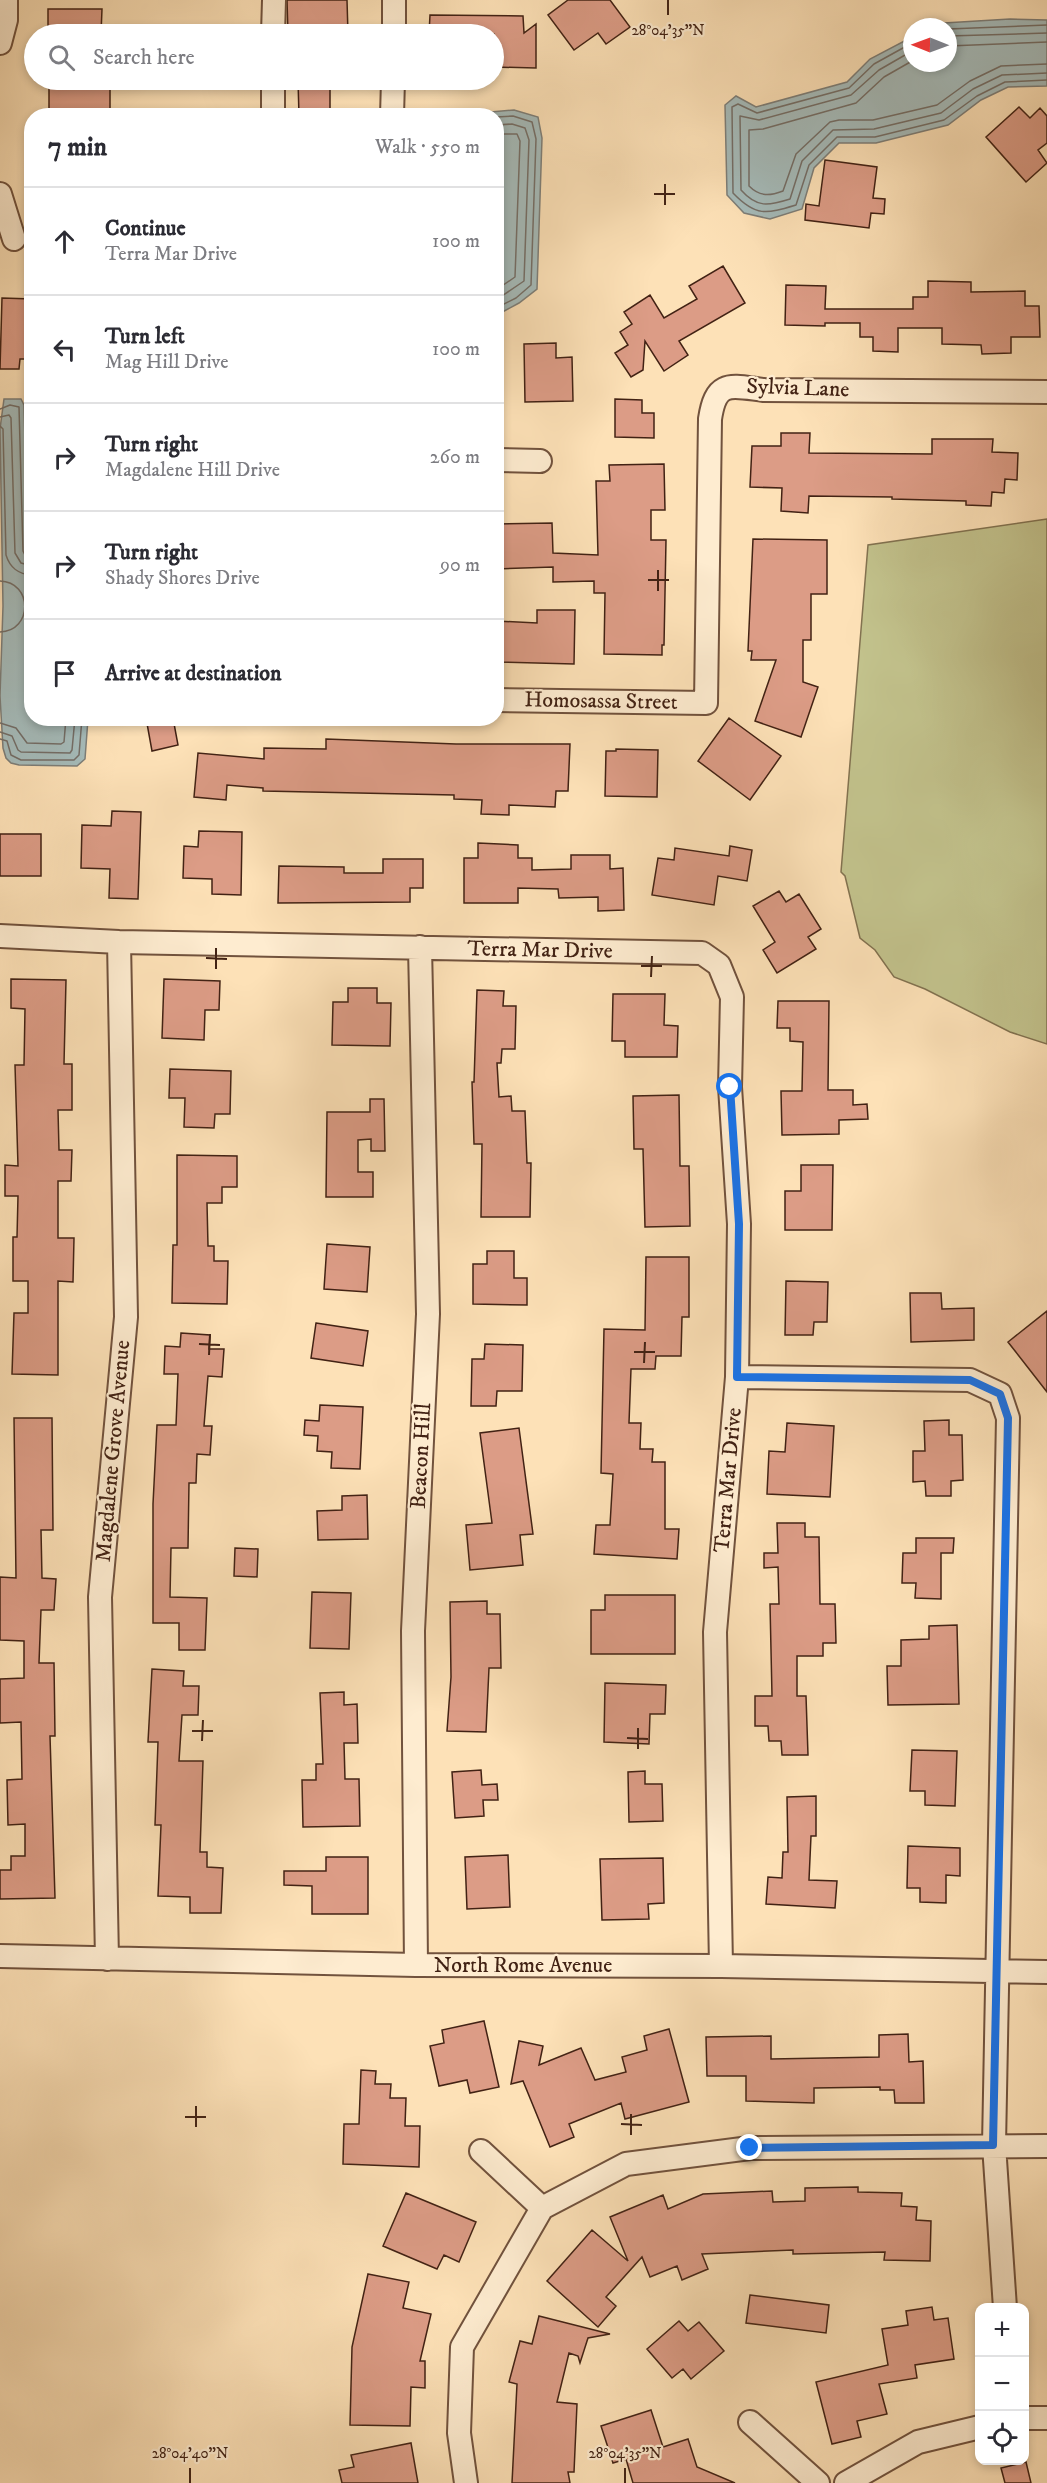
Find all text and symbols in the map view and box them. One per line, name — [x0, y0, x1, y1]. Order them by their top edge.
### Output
north arrow — [903, 18, 957, 72]
text: 28°04'35"N — [632, 21, 705, 40]
search box — [24, 24, 504, 90]
icon: search — [45, 41, 78, 74]
text: Search here — [93, 44, 195, 71]
text: 7 min — [48, 131, 107, 164]
text: Walk · 550 m — [375, 135, 480, 160]
text: Continue — [105, 215, 186, 242]
icon: ahead — [48, 225, 81, 258]
text: 100 m — [432, 229, 480, 254]
text: Terra Mar Drive — [105, 242, 237, 267]
text: Turn left — [105, 323, 185, 350]
icon: left — [48, 333, 81, 366]
text: 100 m — [432, 337, 480, 362]
text: Mag Hill Drive — [105, 350, 229, 375]
street label: Sylvia Lane — [746, 373, 850, 403]
text: Turn right — [105, 431, 198, 458]
icon: right — [48, 441, 81, 474]
text: 260 m — [430, 445, 480, 470]
text: Magdalene Hill Drive — [105, 458, 280, 483]
text: Turn right — [105, 539, 198, 566]
icon: right — [48, 549, 81, 582]
text: 90 m — [440, 553, 480, 578]
text: Shady Shores Drive — [105, 566, 260, 591]
icon: arrive — [48, 657, 81, 690]
text: Arrive at destination — [105, 660, 282, 687]
street label: Homosassa Street — [524, 686, 678, 716]
street label: Terra Mar Drive — [467, 935, 613, 965]
route start — [716, 1073, 742, 1099]
street label: Magdalene Grove Avenue — [90, 1339, 136, 1563]
street label: Beacon Hill — [405, 1402, 437, 1510]
street label: Terra Mar Drive — [708, 1406, 748, 1554]
street label: North Rome Avenue — [434, 1952, 612, 1979]
route end — [736, 2134, 762, 2160]
map controls — [975, 2303, 1029, 2465]
button: + — [975, 2303, 1029, 2357]
button: − — [975, 2357, 1029, 2411]
button: locate — [975, 2411, 1029, 2465]
text: 28°04'40"N — [152, 2444, 228, 2463]
text: 28°04'35"N — [589, 2444, 662, 2463]

